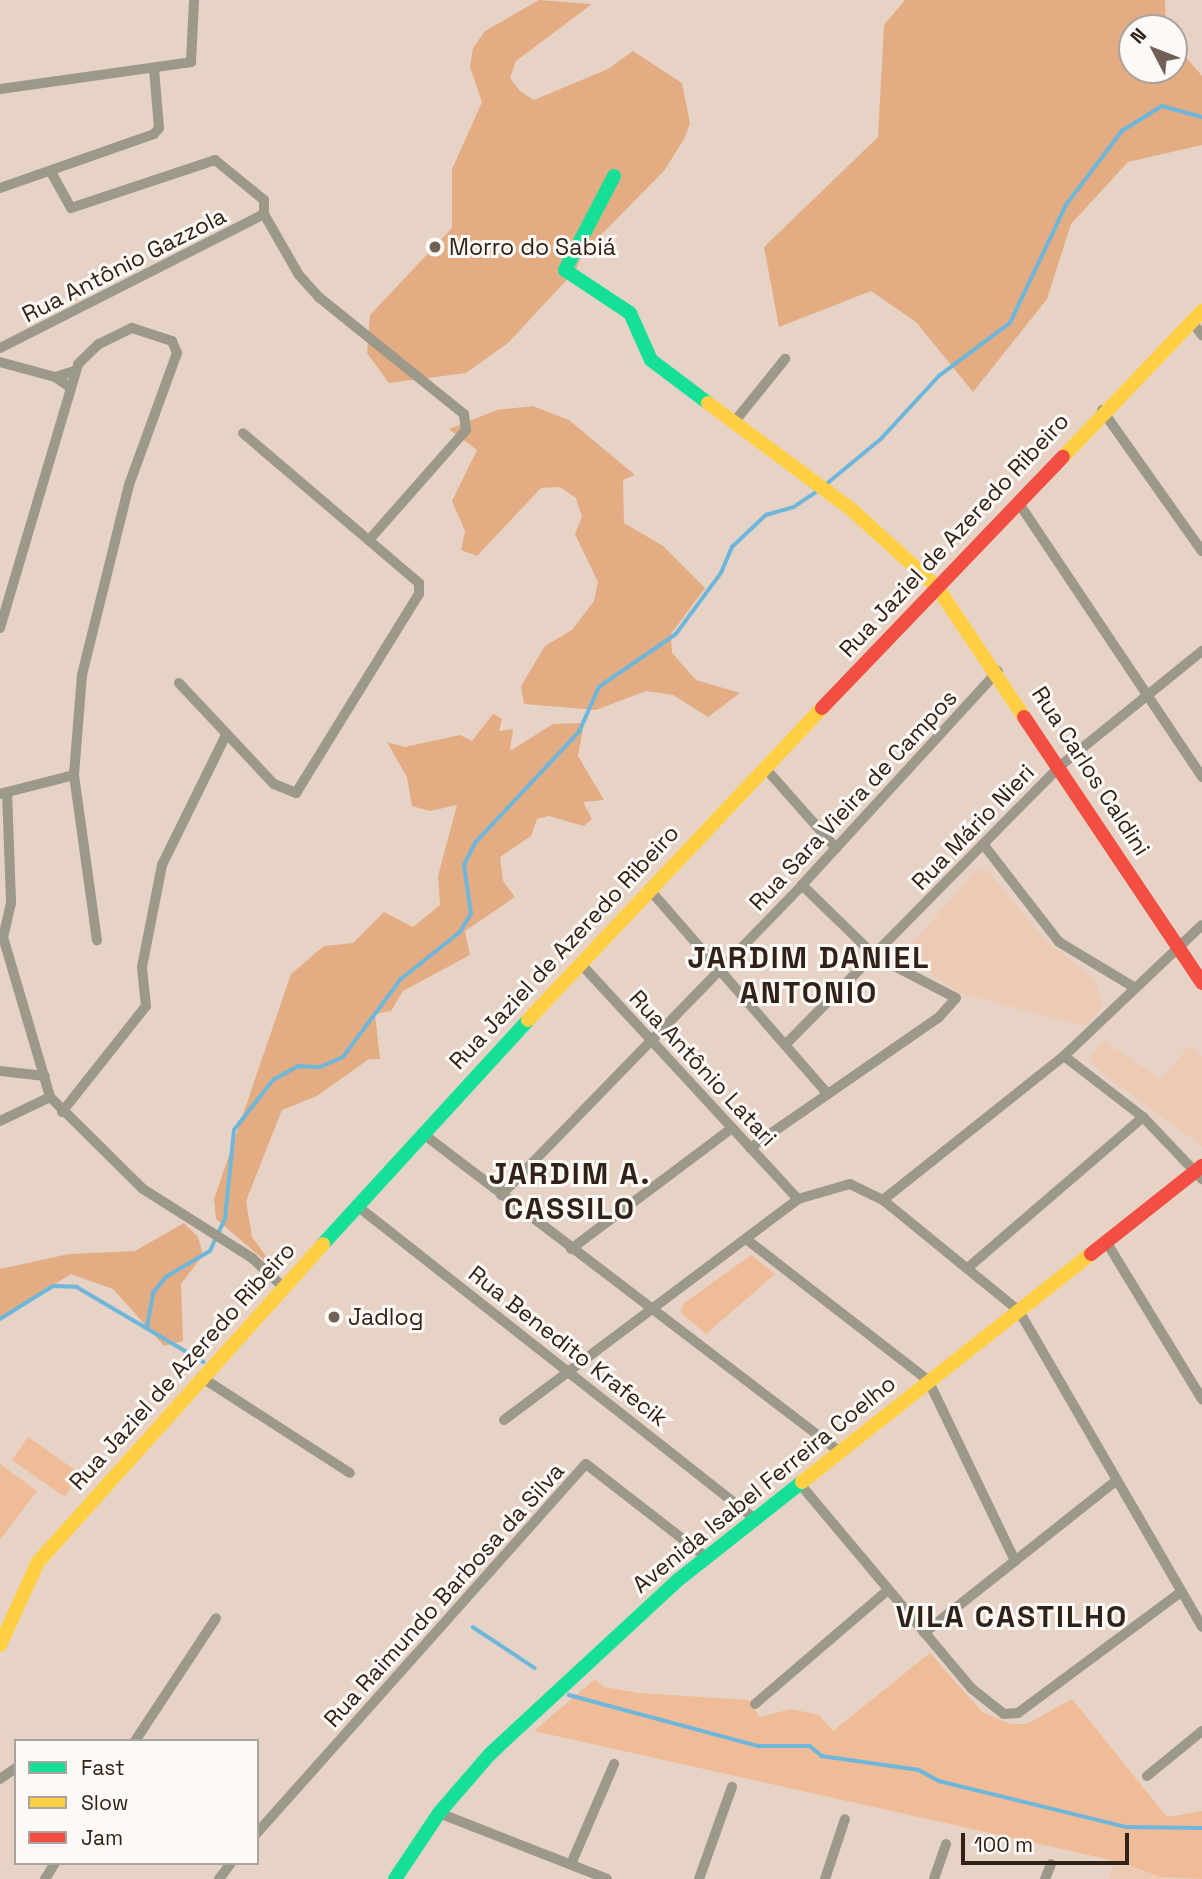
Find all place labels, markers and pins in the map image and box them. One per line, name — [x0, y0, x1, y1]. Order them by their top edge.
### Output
place label: Morro do Sabiá — [449, 233, 616, 261]
marker: Morro do Sabiá — [427, 239, 443, 255]
place label: Jadlog — [348, 1303, 423, 1331]
marker: Jadlog — [326, 1309, 342, 1325]

